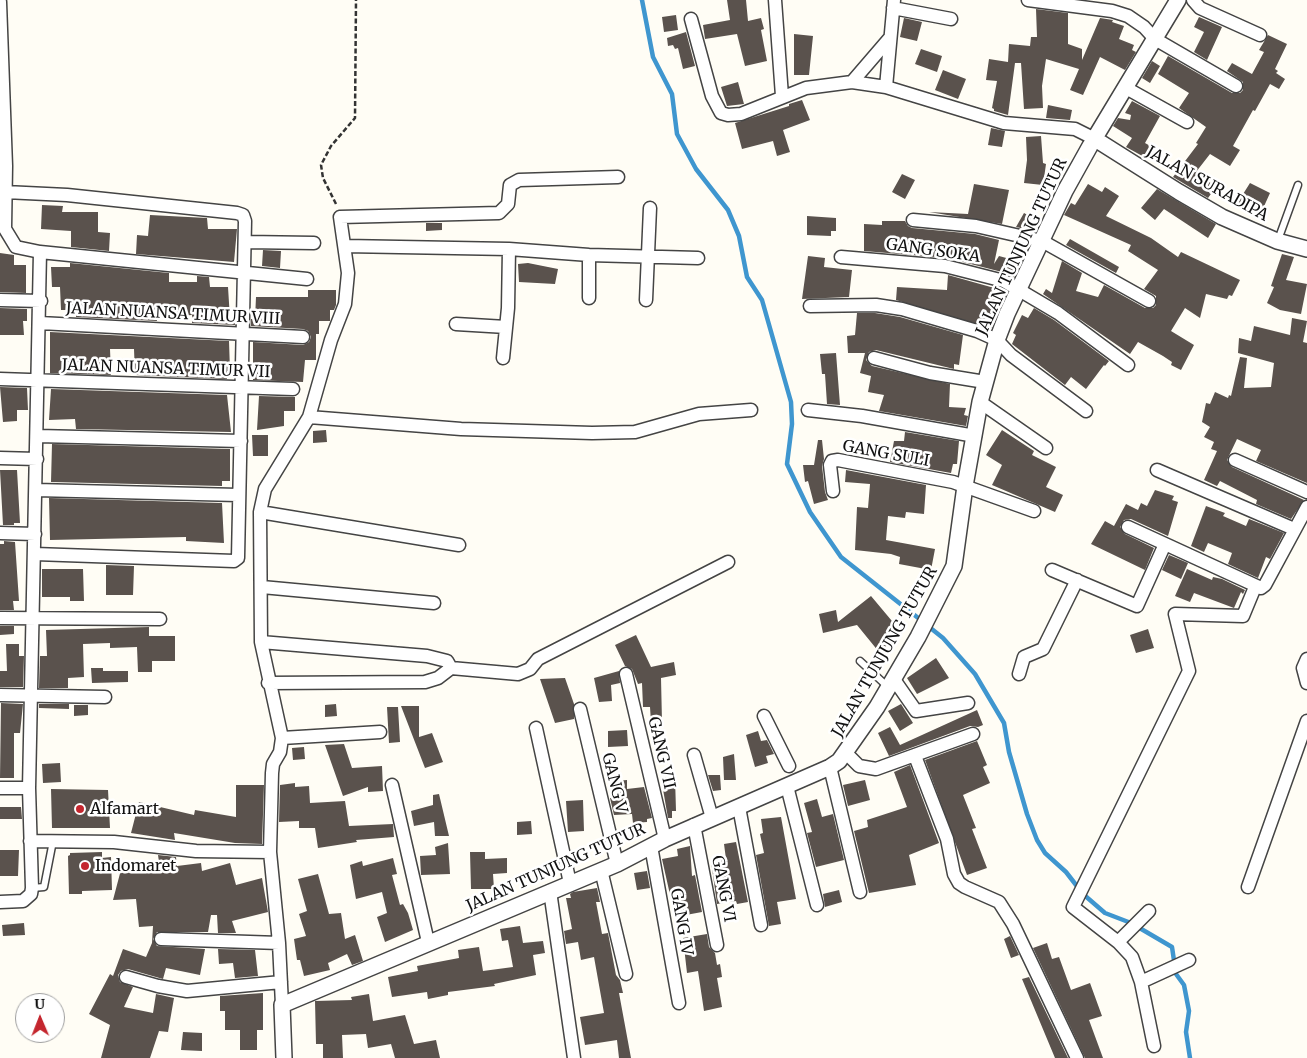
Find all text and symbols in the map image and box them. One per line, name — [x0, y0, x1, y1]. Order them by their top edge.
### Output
street label: JALAN SURADIPA — [1143, 142, 1271, 226]
street label: JALAN TUNJUNG TUTUR — [972, 155, 1072, 339]
street label: GANG SOKA — [885, 235, 981, 267]
street label: JALAN NUANSA TIMUR VIII — [65, 299, 281, 329]
street label: JALAN NUANSA TIMUR VII — [61, 356, 271, 382]
street label: GANG SULI — [841, 437, 931, 471]
street label: JALAN TUNJUNG TUTUR — [828, 563, 942, 741]
street label: GANG VII — [643, 715, 679, 791]
street label: GANG V — [597, 751, 631, 815]
place label: Alfamart — [90, 799, 159, 819]
marker: Alfamart — [74, 803, 86, 815]
street label: JALAN TUNJUNG TUTUR — [464, 820, 648, 916]
street label: GANG VI — [707, 854, 739, 924]
place label: Indomaret — [95, 856, 176, 876]
marker: Indomaret — [79, 860, 91, 872]
street label: GANG IV — [666, 887, 696, 957]
north arrow — [15, 993, 65, 1043]
text: U — [34, 995, 45, 1013]

